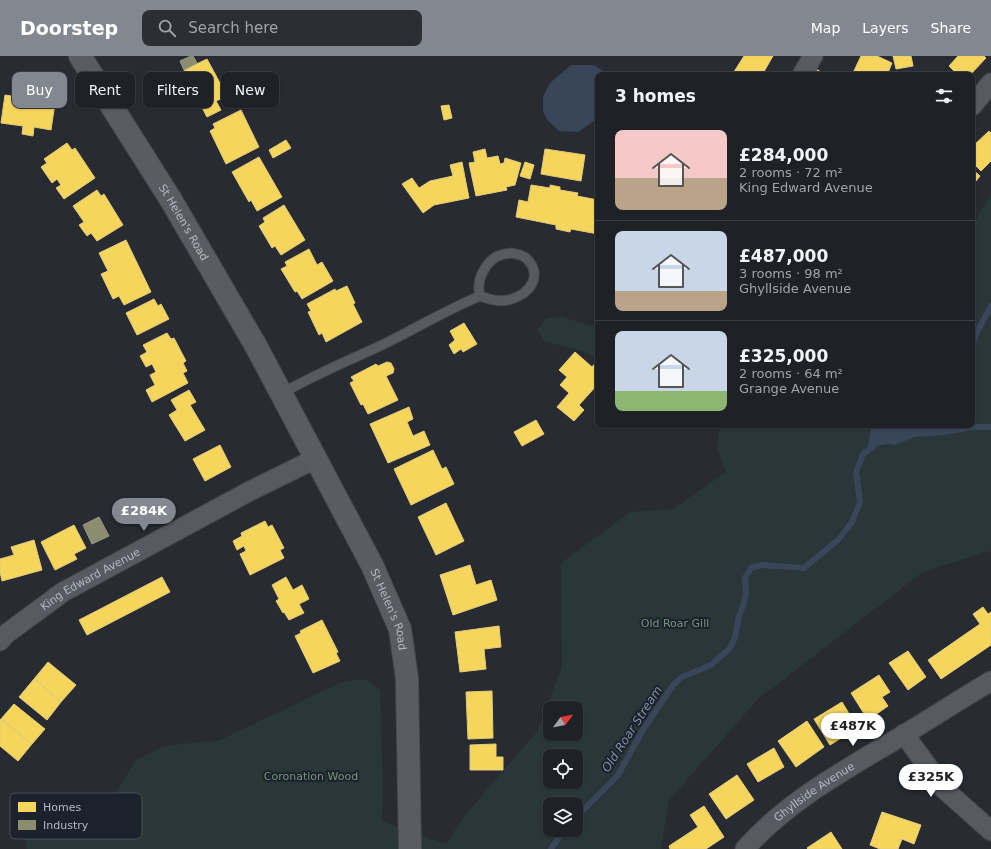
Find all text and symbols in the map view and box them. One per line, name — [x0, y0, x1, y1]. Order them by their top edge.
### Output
search box — [142, 10, 422, 46]
text: Doorstep — [20, 17, 118, 39]
icon: search — [156, 17, 178, 39]
text: Search here — [188, 19, 278, 37]
text: Map — [811, 20, 840, 36]
text: Layers — [862, 20, 909, 36]
text: Share — [931, 20, 971, 36]
chip: Buy — [12, 72, 67, 108]
chip: Rent — [75, 72, 135, 108]
chip: Filters — [143, 72, 213, 108]
chip: New — [221, 72, 279, 108]
icon: filters — [933, 85, 955, 107]
text: 3 homes — [615, 86, 696, 106]
text: £284,000 — [739, 145, 828, 165]
icon: home — [647, 146, 695, 194]
text: 2 rooms · 72 m² — [739, 165, 843, 180]
text: King Edward Avenue — [739, 180, 873, 195]
street label: St Helen's Road — [156, 182, 211, 263]
text: £487,000 — [739, 246, 828, 266]
icon: home — [647, 247, 695, 295]
text: 3 rooms · 98 m² — [739, 266, 843, 281]
text: Ghyllside Avenue — [739, 281, 851, 296]
text: £325,000 — [739, 346, 828, 366]
icon: home — [647, 347, 695, 395]
text: 2 rooms · 64 m² — [739, 366, 843, 381]
text: Grange Avenue — [739, 381, 839, 396]
pin: £284K — [116, 498, 172, 532]
text: £284K — [121, 503, 167, 518]
street label: King Edward Avenue — [38, 545, 143, 613]
street label: St Helen's Road — [367, 567, 409, 651]
park label: Old Roar Gill — [641, 617, 709, 630]
water label: Old Roar Stream — [599, 683, 665, 775]
north arrow — [543, 701, 583, 741]
map controls — [543, 701, 583, 837]
pin: £487K — [825, 713, 881, 747]
text: £487K — [830, 718, 876, 733]
button: locate — [543, 749, 583, 789]
street label: Ghyllside Avenue — [771, 760, 857, 825]
pin: £325K — [903, 764, 959, 798]
text: £325K — [908, 769, 954, 784]
park label: Coronation Wood — [264, 770, 358, 783]
legend — [10, 793, 142, 839]
button: layers — [543, 797, 583, 837]
text: Homes — [43, 801, 81, 814]
text: Industry — [43, 819, 89, 832]

